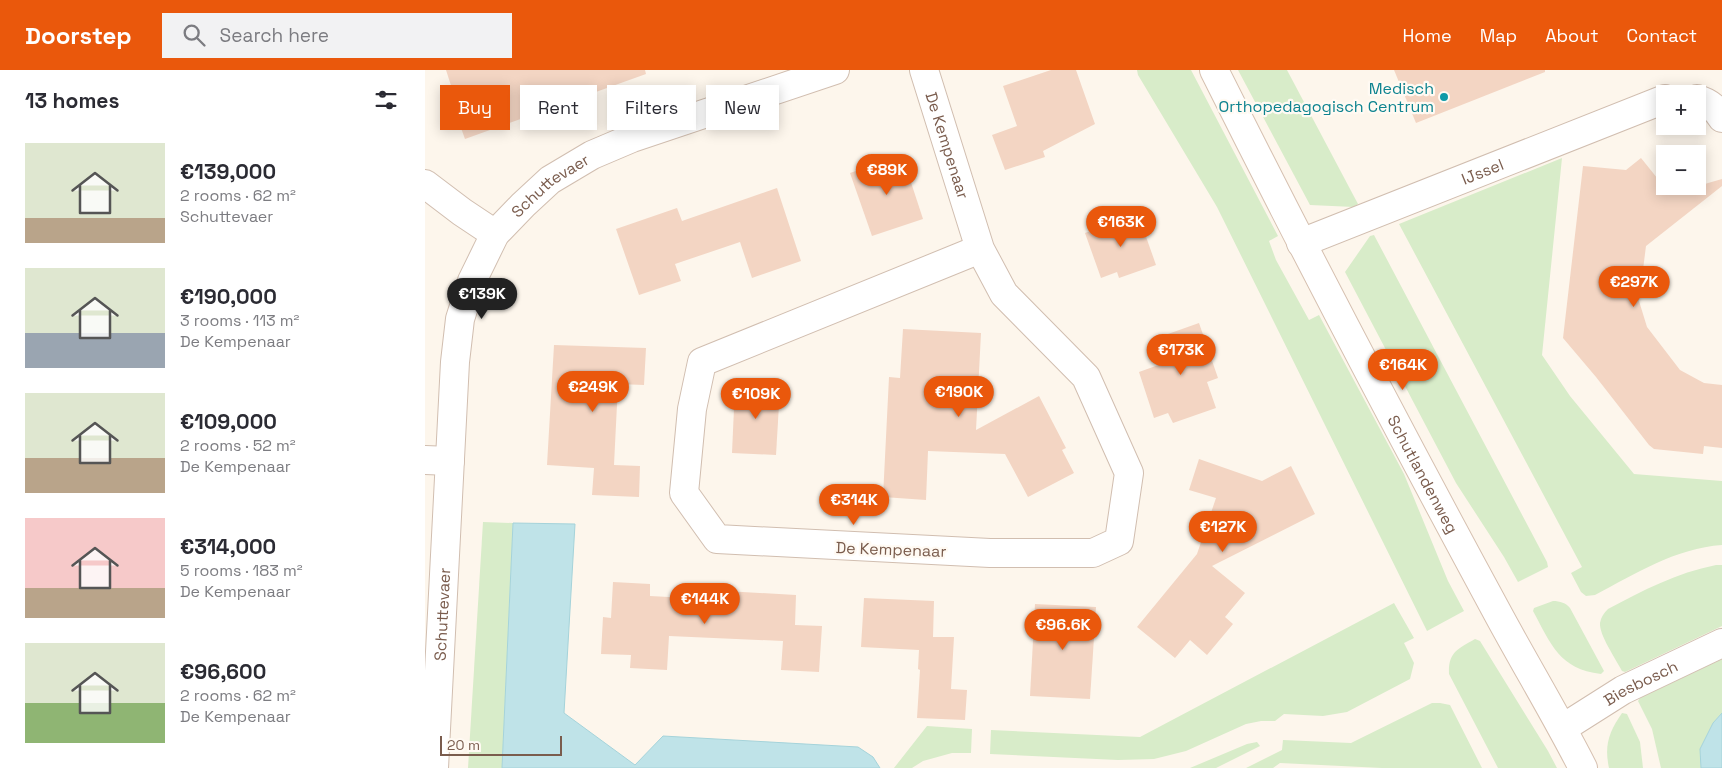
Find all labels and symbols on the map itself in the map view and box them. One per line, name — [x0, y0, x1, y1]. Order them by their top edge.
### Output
place label: Medisch Orthopedagogisch Centrum — [1219, 78, 1434, 117]
street label: De Kempenaar — [921, 89, 974, 202]
marker: Medisch Orthopedagogisch Centrum — [1438, 91, 1450, 103]
street label: Schuttevaer — [507, 149, 593, 222]
pin: €89K — [857, 154, 917, 196]
street label: IJssel — [1458, 154, 1507, 190]
pin: €163K — [1086, 206, 1156, 248]
pin: €297K — [1599, 266, 1669, 308]
pin: €139K — [447, 278, 517, 320]
pin: €173K — [1146, 334, 1216, 376]
pin: €164K — [1368, 348, 1438, 391]
pin: €249K — [558, 370, 628, 413]
pin: €190K — [924, 376, 994, 418]
pin: €109K — [721, 378, 791, 420]
street label: Schutlandenweg — [1382, 412, 1463, 537]
pin: €314K — [819, 484, 889, 526]
pin: €127K — [1188, 510, 1258, 553]
street label: De Kempenaar — [835, 537, 947, 562]
street label: Schuttevaer — [430, 567, 455, 661]
pin: €144K — [670, 582, 740, 625]
pin: €96.6K — [1022, 608, 1104, 651]
street label: Biesbosch — [1600, 656, 1681, 711]
scale bar — [440, 733, 563, 756]

